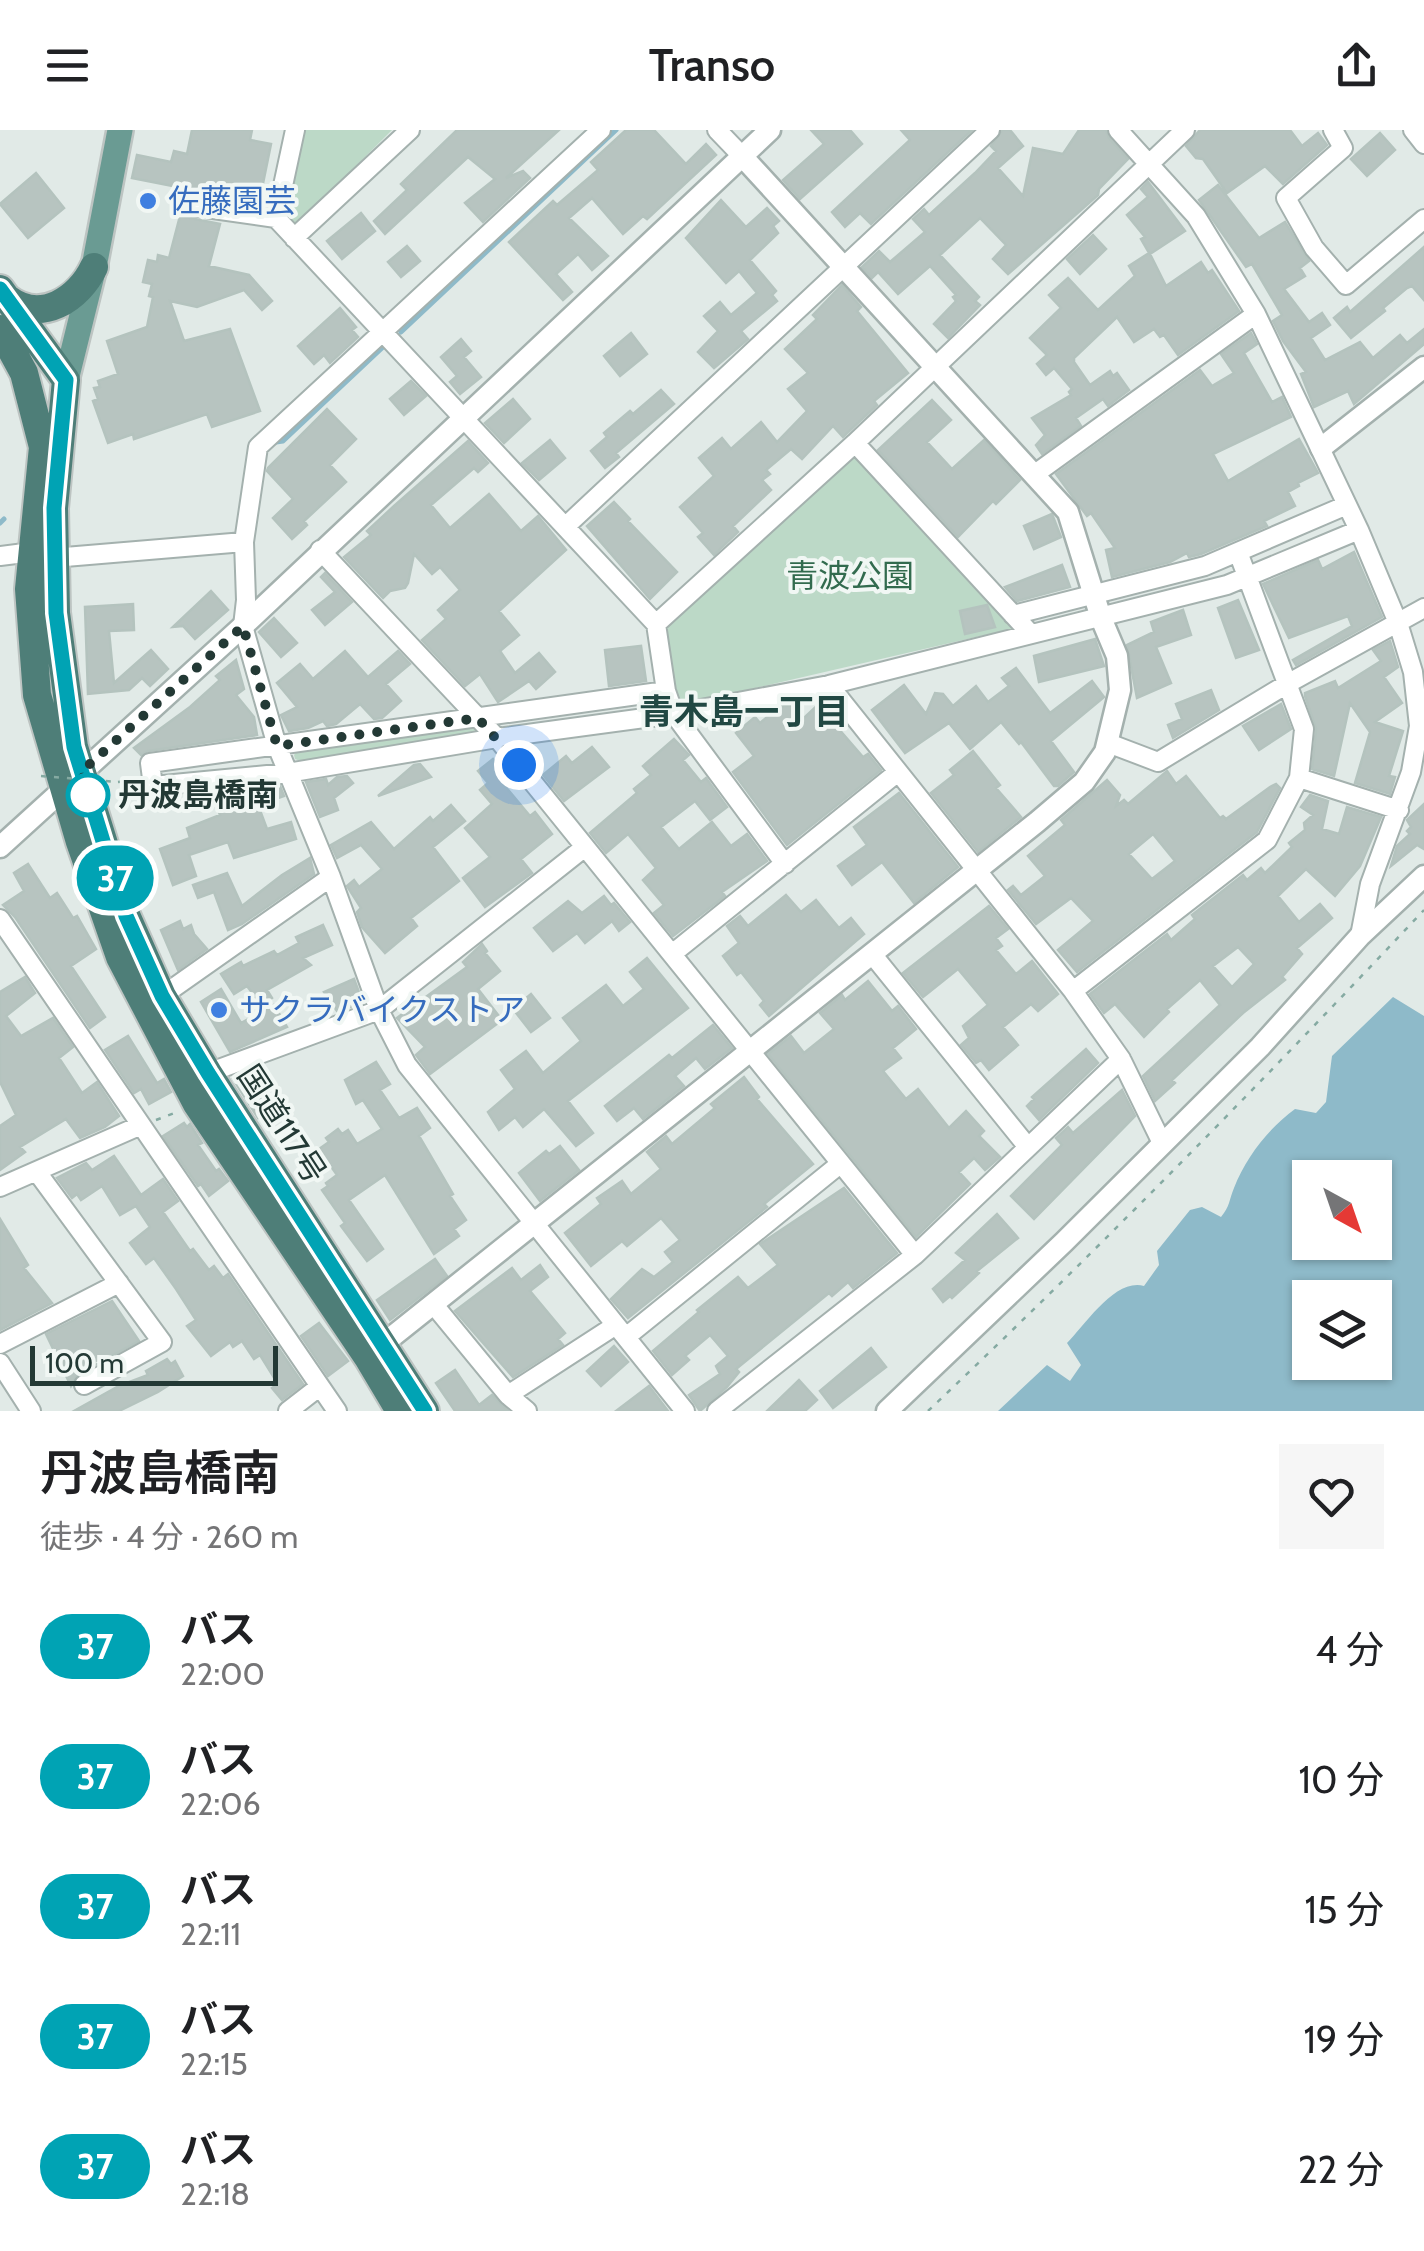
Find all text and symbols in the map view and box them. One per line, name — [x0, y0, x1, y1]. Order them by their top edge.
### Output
icon: menu — [40, 38, 95, 93]
text: Transo — [649, 38, 775, 92]
icon: share — [1329, 38, 1384, 93]
place label: 佐藤園芸 — [168, 181, 296, 220]
marker: 佐藤園芸 — [137, 190, 159, 212]
park label: 青波公園 — [786, 556, 914, 595]
district label: 青木島一丁目 — [639, 690, 849, 733]
your location — [494, 740, 544, 790]
marker: 丹波島橋南 — [67, 774, 109, 816]
place label: 丹波島橋南 — [118, 775, 278, 814]
line badge: 37 — [70, 846, 160, 910]
text: 37 — [97, 857, 133, 900]
place label: サクラバイクストア — [239, 990, 525, 1029]
marker: サクラバイクストア — [208, 999, 230, 1021]
street label: 国道117号 — [230, 1057, 335, 1190]
north arrow — [1292, 1160, 1392, 1260]
map controls — [1292, 1160, 1392, 1380]
button: layers — [1292, 1280, 1392, 1380]
scale bar — [30, 1341, 278, 1386]
text: 100 m — [45, 1346, 124, 1380]
text: 丹波島橋南 — [40, 1444, 280, 1502]
button: heart — [1279, 1444, 1384, 1549]
text: 徒歩 · 4 分 · 260 m — [40, 1517, 298, 1556]
text: バス — [180, 1606, 256, 1653]
text: 37 — [77, 1625, 113, 1668]
text: 4 分 — [1315, 1626, 1384, 1673]
text: 22:00 — [180, 1654, 265, 1693]
text: バス — [180, 1736, 256, 1783]
text: 37 — [77, 1755, 113, 1798]
text: 10 分 — [1299, 1756, 1384, 1803]
text: 22:06 — [180, 1784, 261, 1823]
text: バス — [180, 1866, 256, 1913]
text: 37 — [77, 1885, 113, 1928]
text: 15 分 — [1305, 1886, 1384, 1933]
text: 22:11 — [180, 1914, 241, 1953]
text: バス — [180, 1996, 256, 2043]
text: 37 — [77, 2015, 113, 2058]
text: 19 分 — [1303, 2016, 1384, 2063]
text: 22:15 — [180, 2044, 248, 2083]
text: バス — [180, 2126, 256, 2173]
text: 37 — [77, 2145, 113, 2188]
text: 22 分 — [1298, 2146, 1384, 2193]
text: 22:18 — [180, 2174, 250, 2213]

